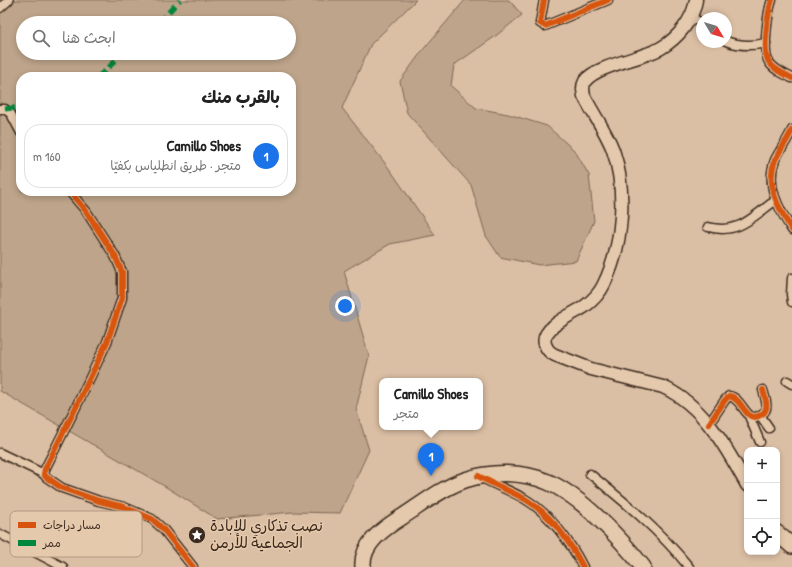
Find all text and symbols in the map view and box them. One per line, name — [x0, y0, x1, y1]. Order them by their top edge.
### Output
north arrow — [696, 12, 732, 48]
search box — [16, 16, 296, 60]
icon: search — [30, 27, 52, 49]
text: ابحث هنا — [62, 27, 116, 48]
text: بالقرب منك — [202, 85, 280, 108]
text: Camillo Shoes — [166, 135, 241, 156]
text: 160 m — [33, 147, 61, 165]
text: 1 — [264, 147, 268, 165]
text: متجر · طريق انطلياس بكفيّا — [110, 156, 241, 174]
your location — [335, 296, 355, 316]
popup — [379, 378, 483, 430]
text: Camillo Shoes — [394, 383, 468, 404]
text: متجر — [394, 404, 419, 422]
pin: 1 — [418, 443, 444, 476]
map controls — [744, 447, 780, 555]
button: + — [744, 447, 780, 483]
button: − — [744, 483, 780, 519]
legend — [10, 511, 142, 557]
place label: نصب تذكاري للإبادة الجماعية للأرمن — [210, 515, 323, 553]
text: مسار دراجات — [43, 518, 101, 532]
button: locate — [744, 519, 780, 555]
place icon: نصب تذكاري للإبادة الجماعية للأرمن — [187, 525, 207, 545]
text: ممر — [42, 536, 61, 550]

